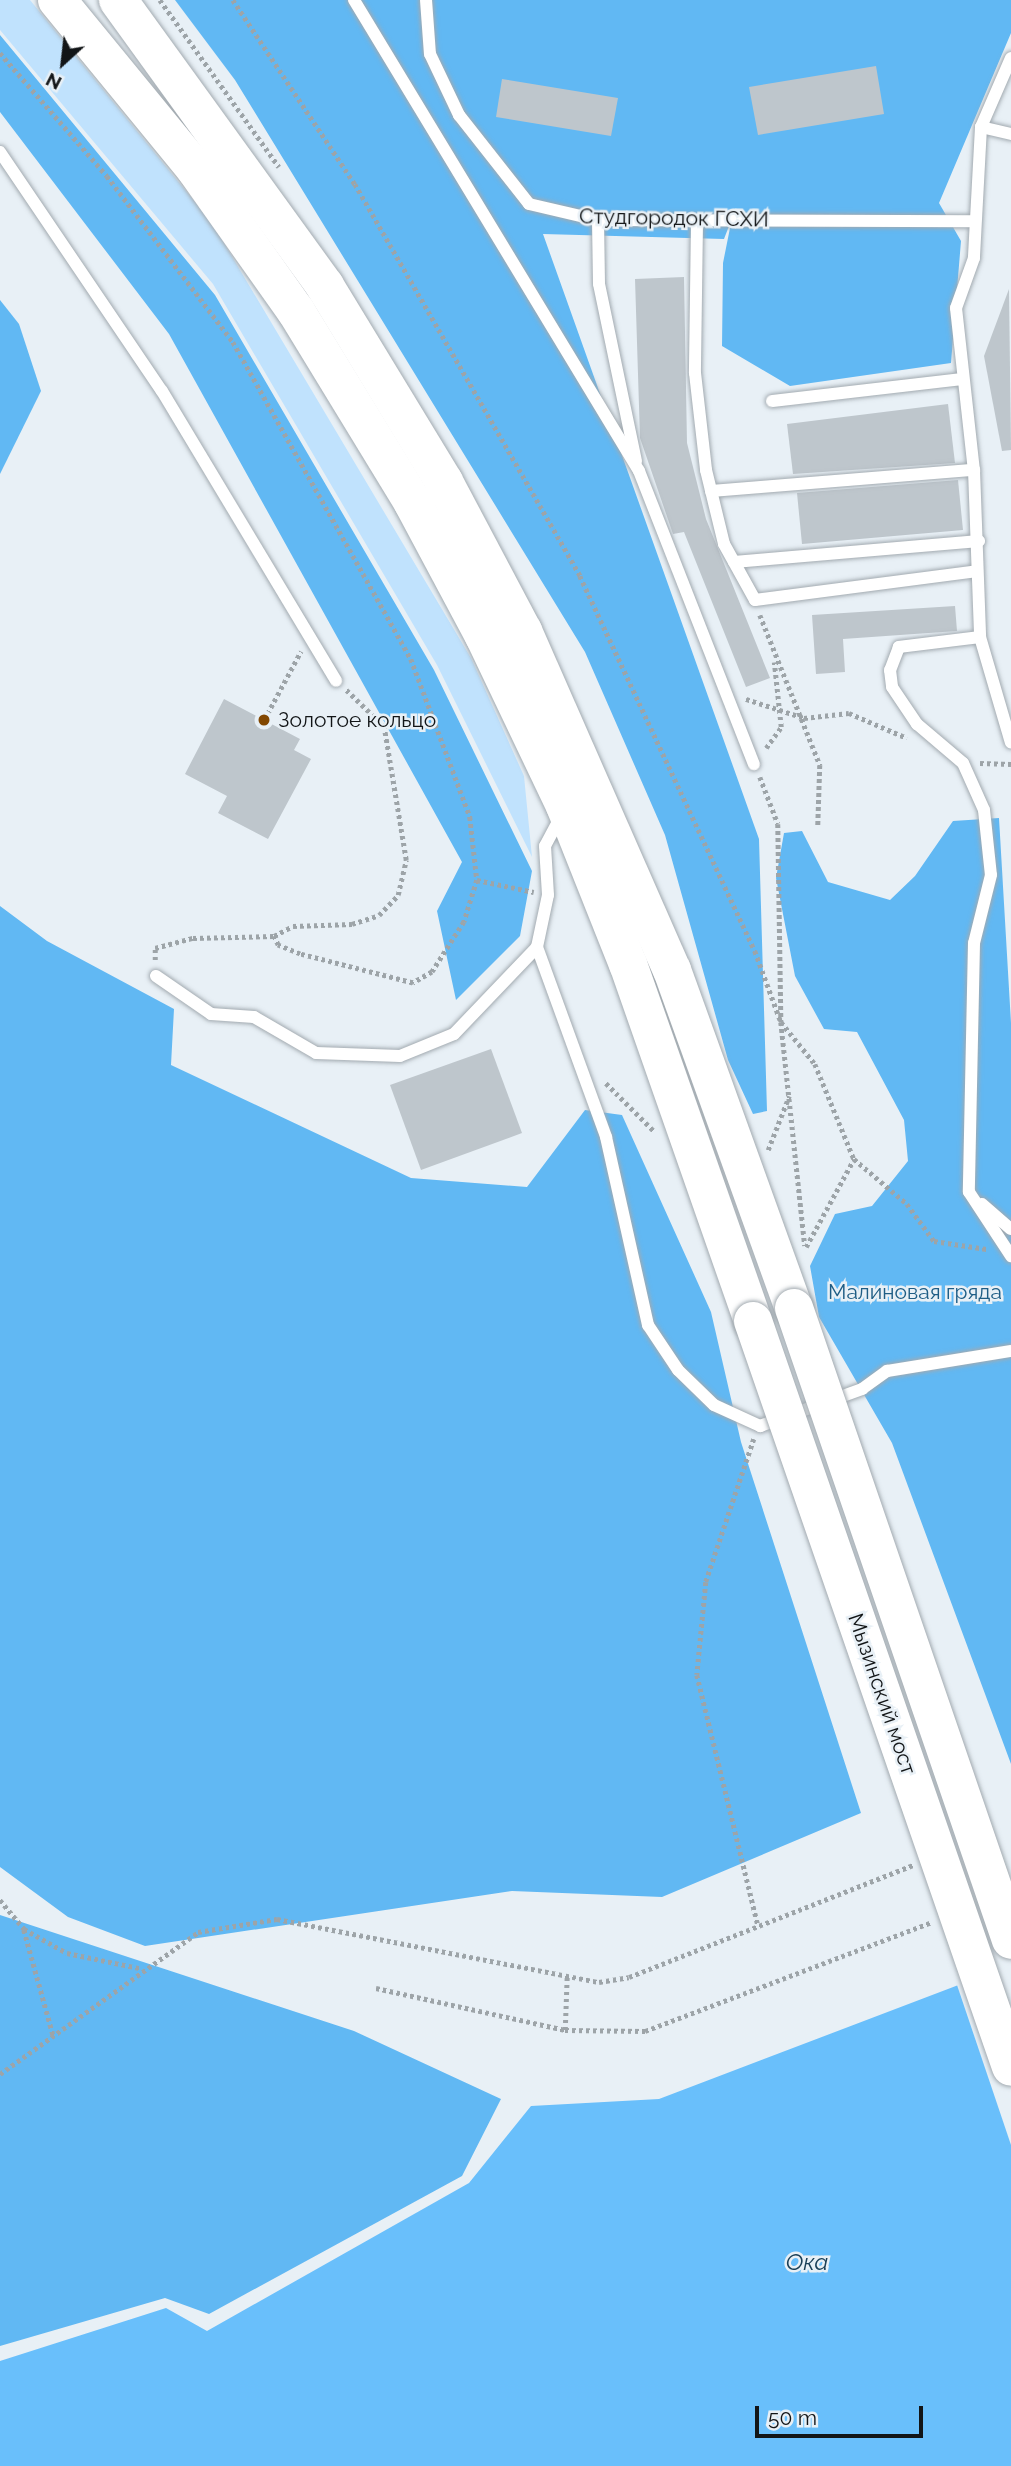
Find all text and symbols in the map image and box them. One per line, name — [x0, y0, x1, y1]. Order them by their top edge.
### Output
north arrow — [28, 28, 98, 98]
text: N — [42, 69, 65, 95]
street label: Студгородок ГСХИ — [579, 204, 769, 232]
place label: Золотое кольцо — [278, 707, 436, 733]
marker: Золотое кольцо — [256, 712, 272, 728]
park label: Малиновая гряда — [828, 1279, 1002, 1305]
street label: Мызинский мост — [843, 1610, 921, 1778]
water label: Ока — [786, 2248, 828, 2276]
scale bar — [759, 2392, 927, 2436]
text: 50 m — [768, 2405, 817, 2430]

